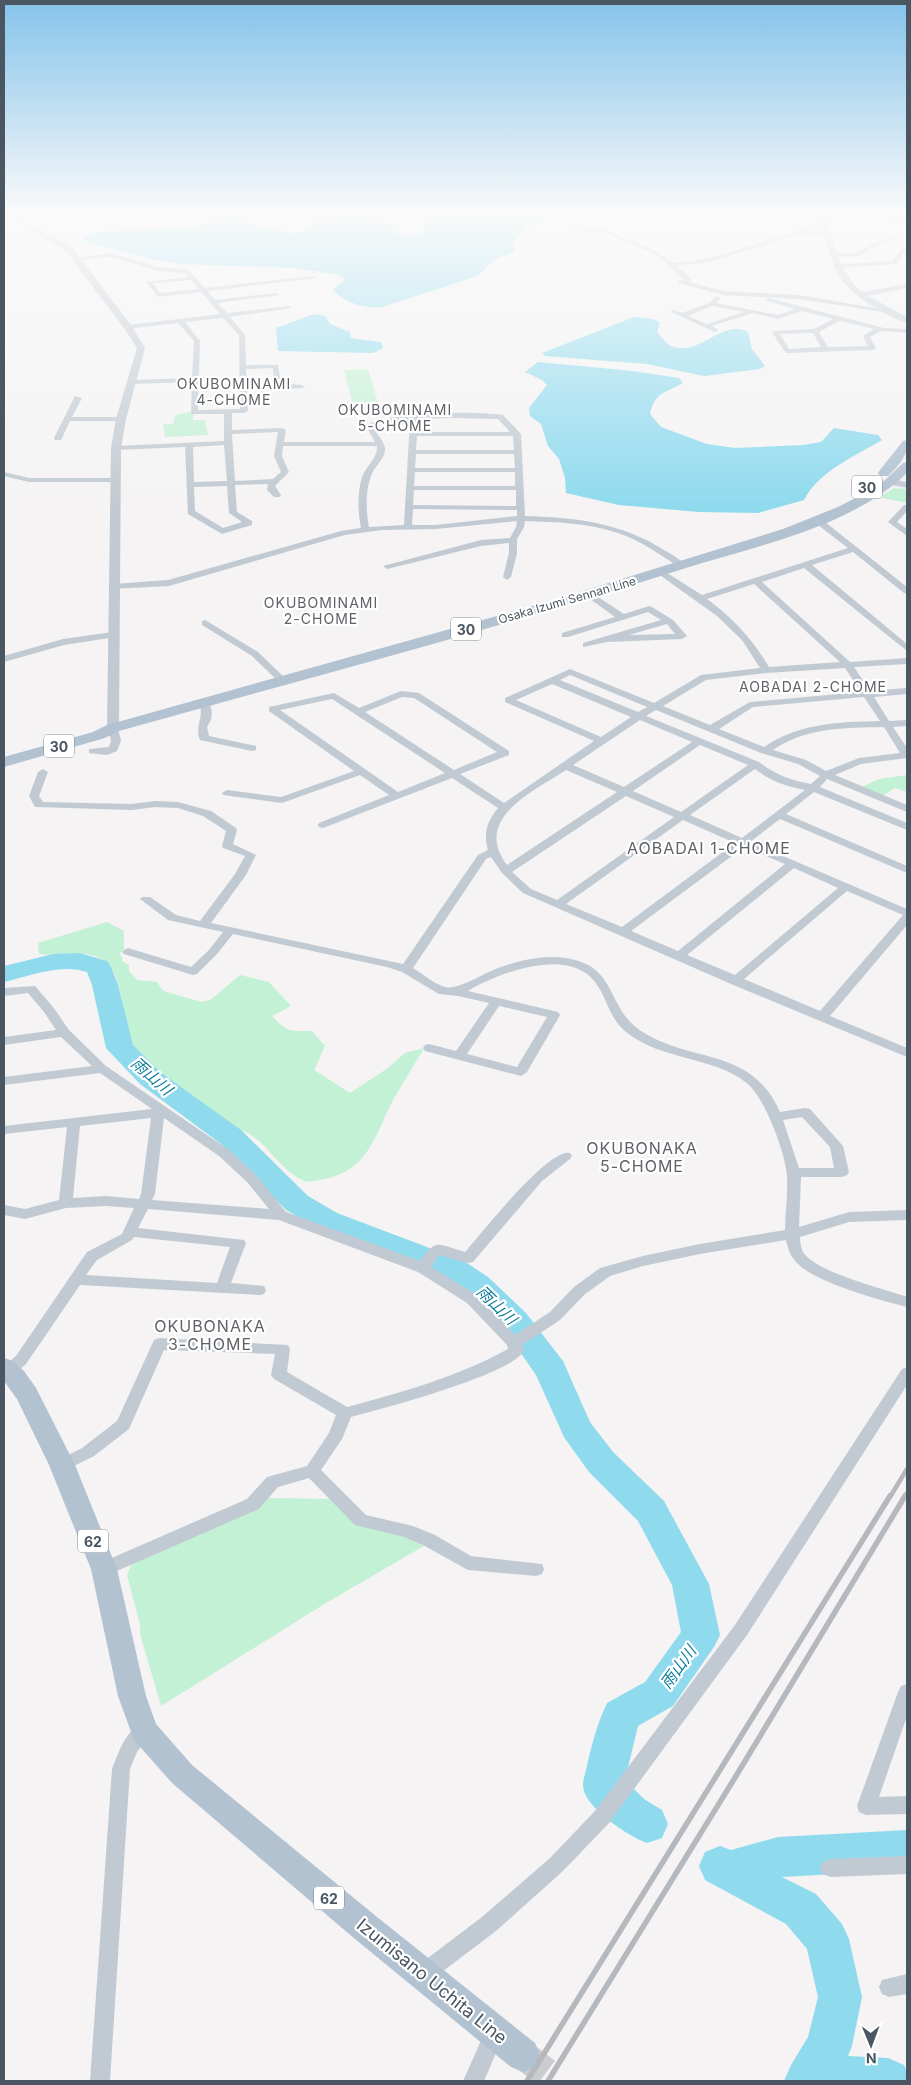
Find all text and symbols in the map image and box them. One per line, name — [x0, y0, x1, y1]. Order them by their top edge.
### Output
district label: OKUBOMINAMI 4-CHOME — [177, 375, 291, 408]
district label: OKUBOMINAMI 5-CHOME — [338, 401, 452, 434]
road number: 30 — [852, 476, 882, 498]
street label: Osaka Izumi Sennan Line — [496, 573, 638, 627]
district label: OKUBOMINAMI 2-CHOME — [264, 594, 378, 627]
road number: 30 — [451, 618, 481, 640]
district label: AOBADAI 2-CHOME — [739, 678, 887, 695]
road number: 30 — [44, 734, 74, 758]
district label: AOBADAI 1-CHOME — [627, 838, 791, 858]
water label: 雨山川 — [127, 1053, 178, 1101]
district label: OKUBONAKA 5-CHOME — [586, 1138, 698, 1176]
water label: 雨山川 — [473, 1281, 523, 1330]
district label: OKUBONAKA 3-CHOME — [154, 1316, 266, 1354]
road number: 62 — [78, 1530, 108, 1552]
water label: 雨山川 — [656, 1640, 701, 1692]
road number: 62 — [314, 1886, 344, 1910]
street label: Izumisano Uchita Line — [353, 1914, 511, 2048]
north arrow — [846, 2020, 896, 2070]
text: N — [866, 2050, 877, 2067]

